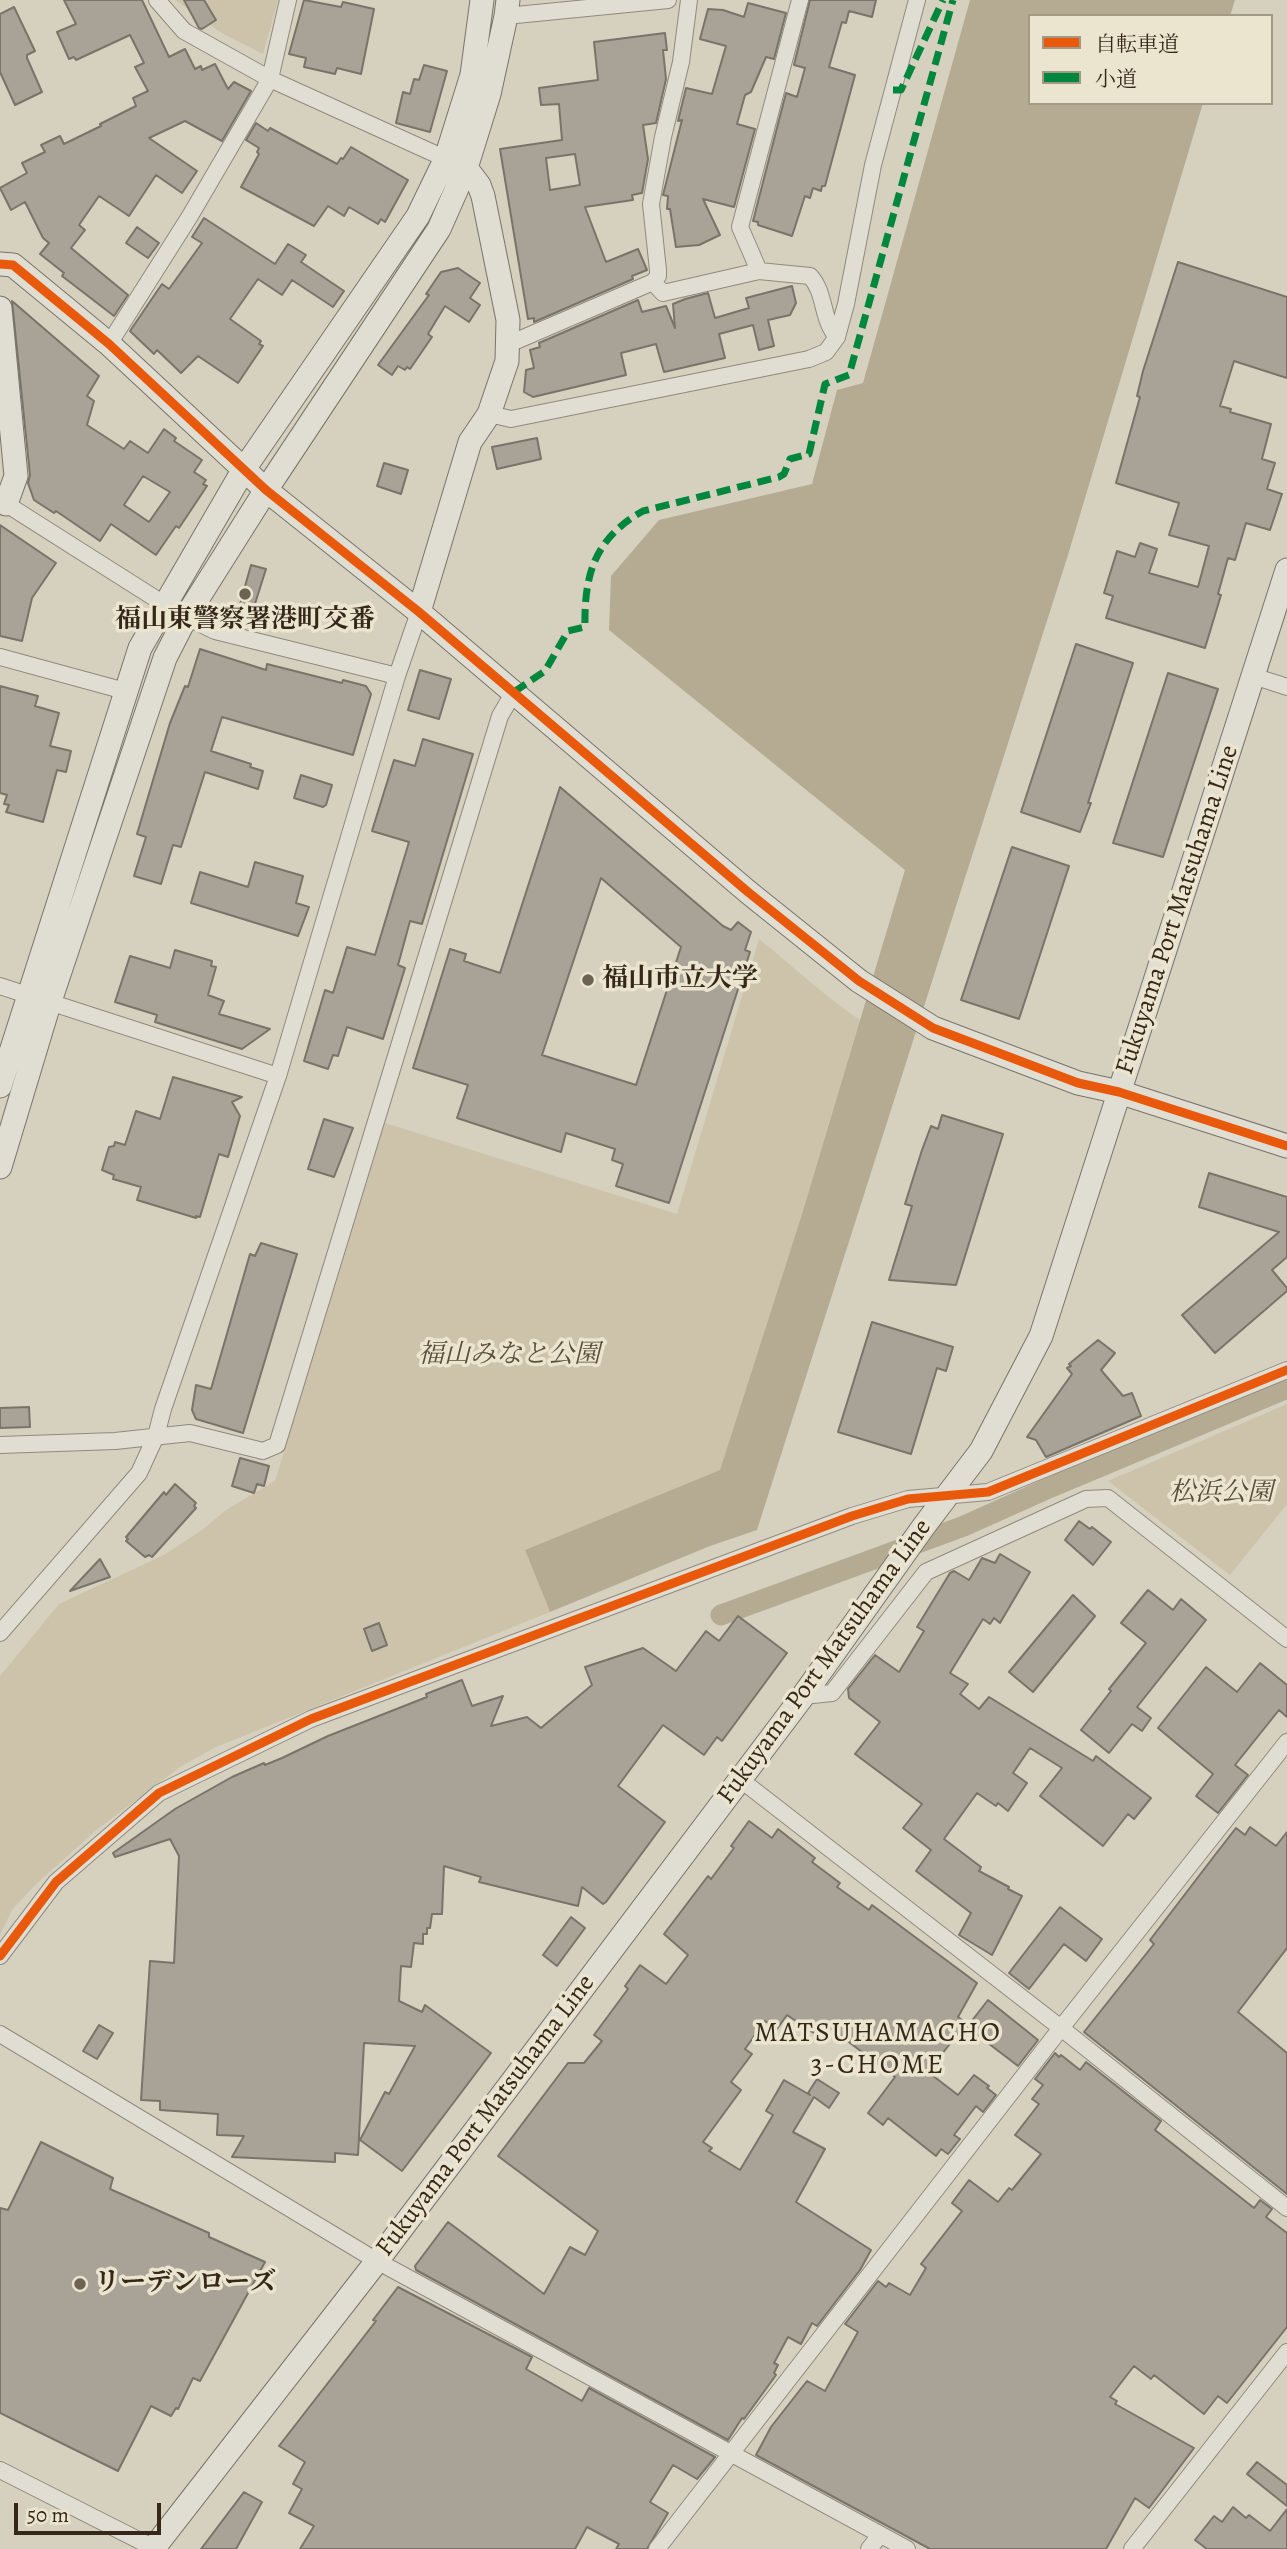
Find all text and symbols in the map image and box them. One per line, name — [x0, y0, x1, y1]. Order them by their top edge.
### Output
legend — [1028, 14, 1273, 105]
text: 自転車道 — [1095, 30, 1179, 58]
text: 小道 — [1095, 65, 1137, 93]
marker: 福山東警察署港町交番 — [237, 586, 253, 602]
place label: 福山東警察署港町交番 — [115, 605, 375, 637]
street label: Fukuyama Port Matsuhama Line — [1110, 741, 1246, 1079]
place label: 福山市立大学 — [602, 964, 758, 996]
marker: 福山市立大学 — [580, 972, 596, 988]
park label: 福山みなと公園 — [418, 1340, 600, 1372]
park label: 松浜公園 — [1169, 1478, 1273, 1510]
street label: Fukuyama Port Matsuhama Line — [711, 1513, 939, 1811]
street label: Fukuyama Port Matsuhama Line — [370, 1969, 602, 2263]
district label: MATSUHAMACHO 3-CHOME — [756, 2017, 1000, 2083]
place label: リーデンローズ — [94, 2268, 276, 2300]
marker: リーデンローズ — [72, 2276, 88, 2292]
scale bar — [18, 2490, 164, 2534]
text: 50 m — [27, 2501, 69, 2529]

